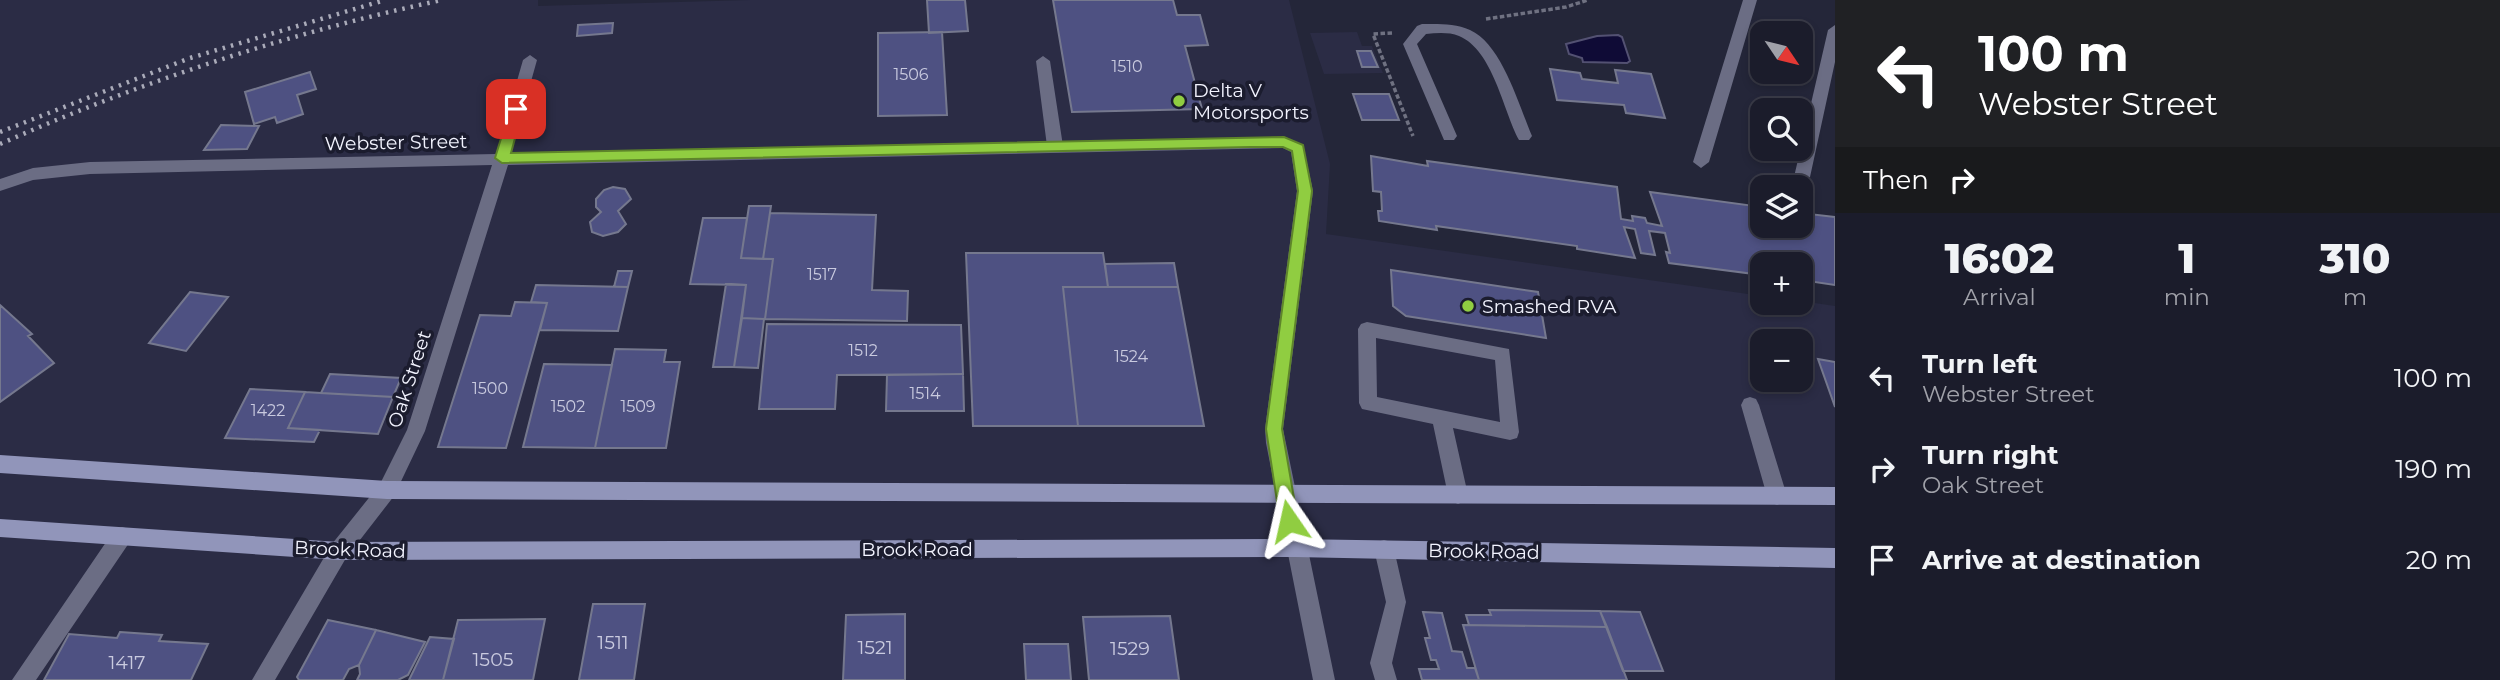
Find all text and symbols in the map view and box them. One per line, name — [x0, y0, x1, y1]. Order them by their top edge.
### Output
north arrow — [1750, 21, 1813, 84]
map controls — [1750, 21, 1813, 392]
text: 100 m — [1978, 24, 2129, 83]
icon: left — [1863, 28, 1954, 119]
house number: 1510 — [1111, 57, 1143, 76]
house number: 1506 — [893, 65, 929, 84]
pin — [486, 79, 546, 139]
place label: Delta V Motorsports — [1193, 79, 1309, 124]
text: Webster Street — [1978, 84, 2218, 123]
icon: arrive — [497, 90, 535, 128]
marker: Delta V Motorsports — [1171, 93, 1187, 109]
button: search — [1750, 98, 1813, 161]
street label: Webster Street — [325, 130, 468, 155]
icon: right — [1943, 161, 1981, 199]
text: Then — [1863, 164, 1929, 196]
button: layers — [1750, 175, 1813, 238]
text: 16:02 — [1944, 232, 2054, 284]
text: 1 — [2178, 232, 2195, 284]
text: 310 — [2319, 232, 2391, 284]
button: + — [1750, 252, 1813, 315]
house number: 1517 — [807, 265, 837, 284]
text: Arrival — [1963, 283, 2036, 311]
text: min — [2164, 283, 2210, 311]
text: m — [2343, 283, 2367, 311]
place label: Smashed RVA — [1482, 295, 1617, 318]
marker: Smashed RVA — [1460, 298, 1476, 314]
street label: Oak Street — [383, 327, 436, 431]
button: − — [1750, 329, 1813, 392]
house number: 1512 — [848, 341, 878, 360]
house number: 1524 — [1114, 347, 1148, 366]
text: Turn left — [1922, 348, 2038, 380]
icon: left — [1863, 359, 1901, 397]
text: 100 m — [2394, 362, 2472, 394]
house number: 1500 — [472, 379, 508, 398]
text: Webster Street — [1922, 380, 2095, 408]
house number: 1514 — [909, 384, 941, 403]
house number: 1502 — [551, 397, 585, 416]
house number: 1509 — [620, 397, 656, 416]
house number: 1422 — [251, 401, 285, 420]
text: Turn right — [1922, 439, 2058, 471]
icon: right — [1863, 450, 1901, 488]
text: 190 m — [2395, 453, 2472, 485]
text: Oak Street — [1922, 471, 2044, 499]
position arrow — [1252, 484, 1326, 558]
street label: Brook Road — [294, 536, 406, 563]
street label: Brook Road — [861, 538, 973, 561]
street label: Brook Road — [1428, 539, 1540, 564]
icon: arrive — [1863, 541, 1901, 579]
text: Arrive at destination — [1922, 544, 2201, 576]
text: 20 m — [2406, 544, 2472, 576]
house number: 1511 — [597, 631, 629, 654]
house number: 1521 — [857, 636, 893, 659]
house number: 1529 — [1110, 637, 1150, 660]
house number: 1505 — [473, 648, 514, 671]
house number: 1417 — [109, 651, 146, 674]

